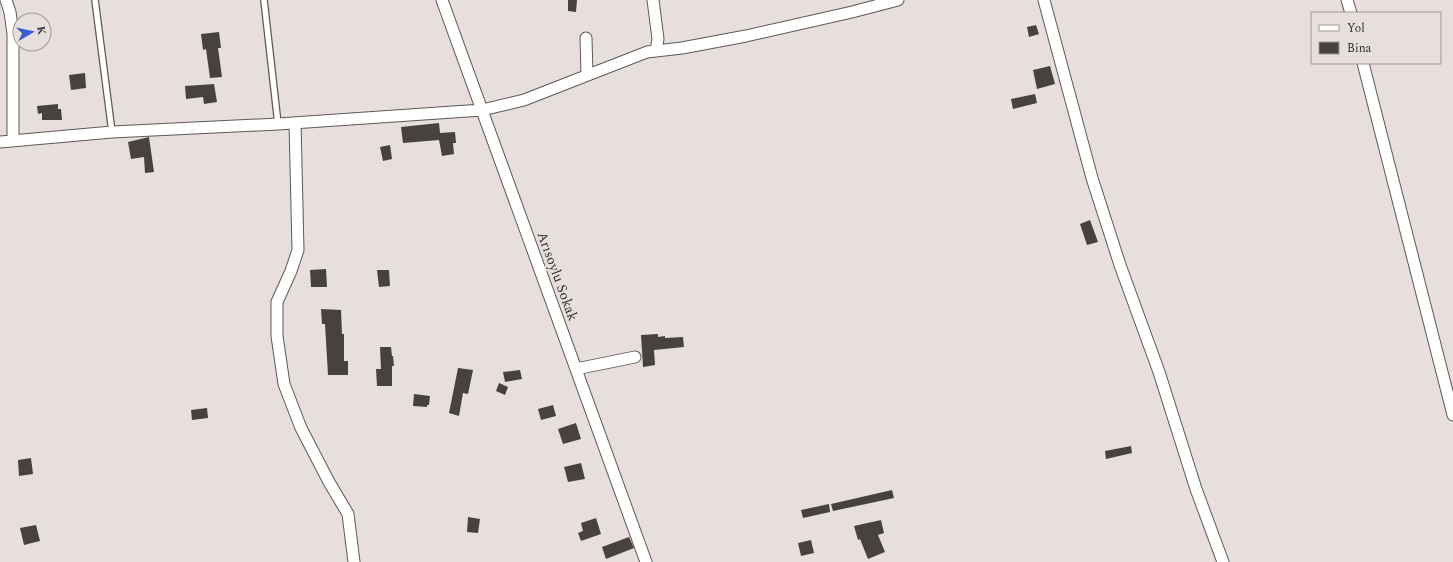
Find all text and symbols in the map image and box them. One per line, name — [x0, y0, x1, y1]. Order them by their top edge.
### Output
north arrow — [12, 12, 52, 52]
legend — [1311, 12, 1441, 64]
text: Yol — [1347, 19, 1365, 38]
text: K — [32, 25, 51, 37]
text: Bina — [1347, 39, 1372, 58]
street label: Arısoylu Sokak — [532, 229, 583, 324]

